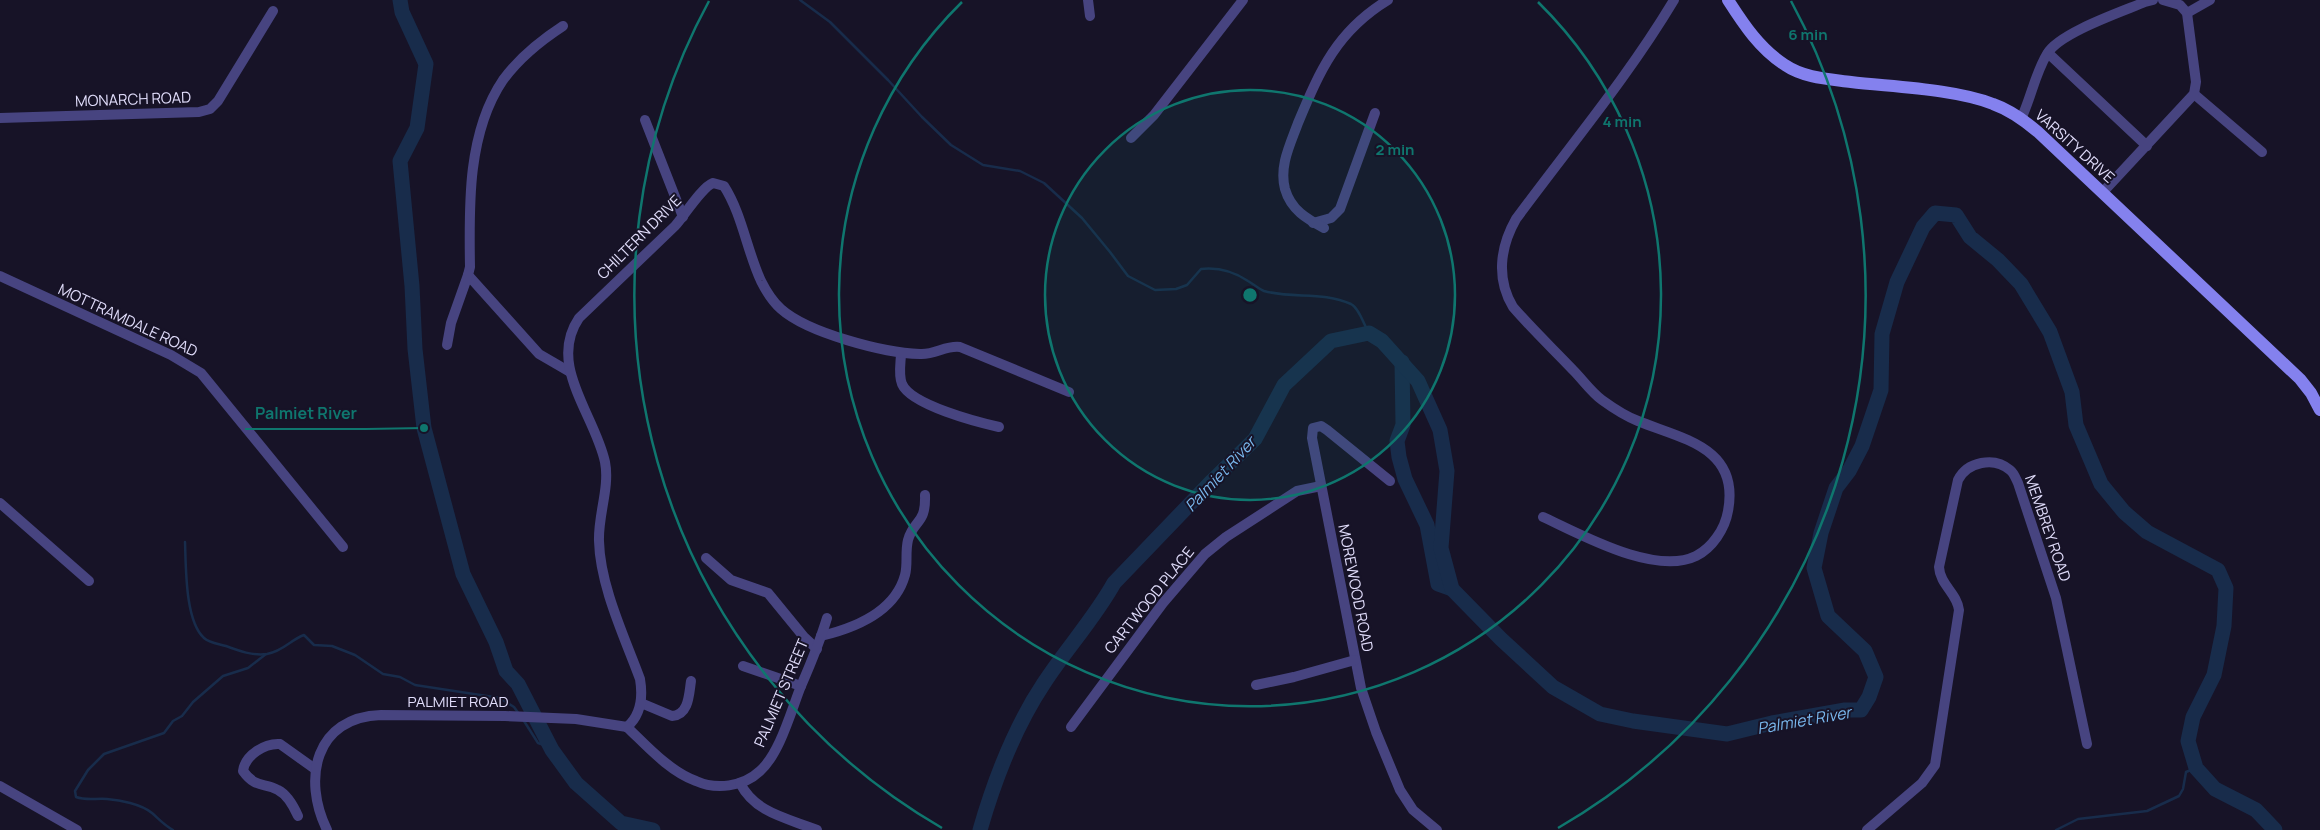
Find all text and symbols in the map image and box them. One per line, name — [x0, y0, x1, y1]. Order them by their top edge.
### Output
text: 6 min — [1788, 24, 1828, 45]
street label: MONARCH ROAD — [75, 86, 191, 112]
street label: VARSITY DRIVE — [2031, 105, 2119, 187]
text: 4 min — [1602, 111, 1642, 132]
text: 2 min — [1375, 139, 1415, 160]
street label: CHILTERN DRIVE — [592, 190, 686, 284]
street label: MOTTRAMDALE ROAD — [55, 278, 201, 362]
centre of rings — [1241, 286, 1259, 304]
callout: Palmiet River — [245, 398, 366, 429]
text: Palmiet River — [255, 402, 357, 424]
water label: Palmiet River — [1180, 430, 1262, 516]
street label: MEMBREY ROAD — [2020, 472, 2076, 584]
street label: MOREWOOD ROAD — [1333, 522, 1379, 654]
street label: CARTWOOD PLACE — [1099, 542, 1199, 658]
street label: PALMIET STREET — [749, 636, 813, 750]
street label: PALMIET ROAD — [407, 691, 509, 712]
water label: Palmiet River — [1755, 701, 1855, 739]

